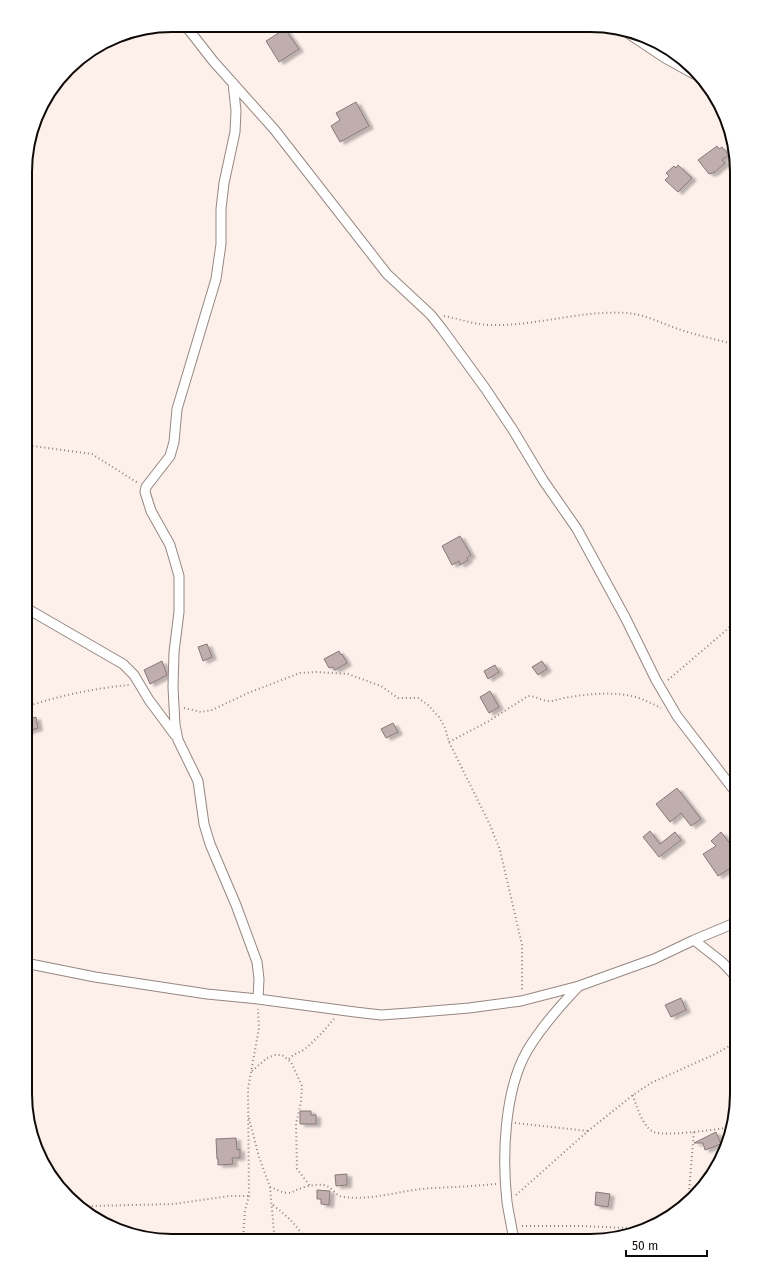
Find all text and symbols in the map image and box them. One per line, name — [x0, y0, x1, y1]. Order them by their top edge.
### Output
scale bar — [626, 1232, 707, 1258]
text: 50 m — [632, 1239, 658, 1253]

